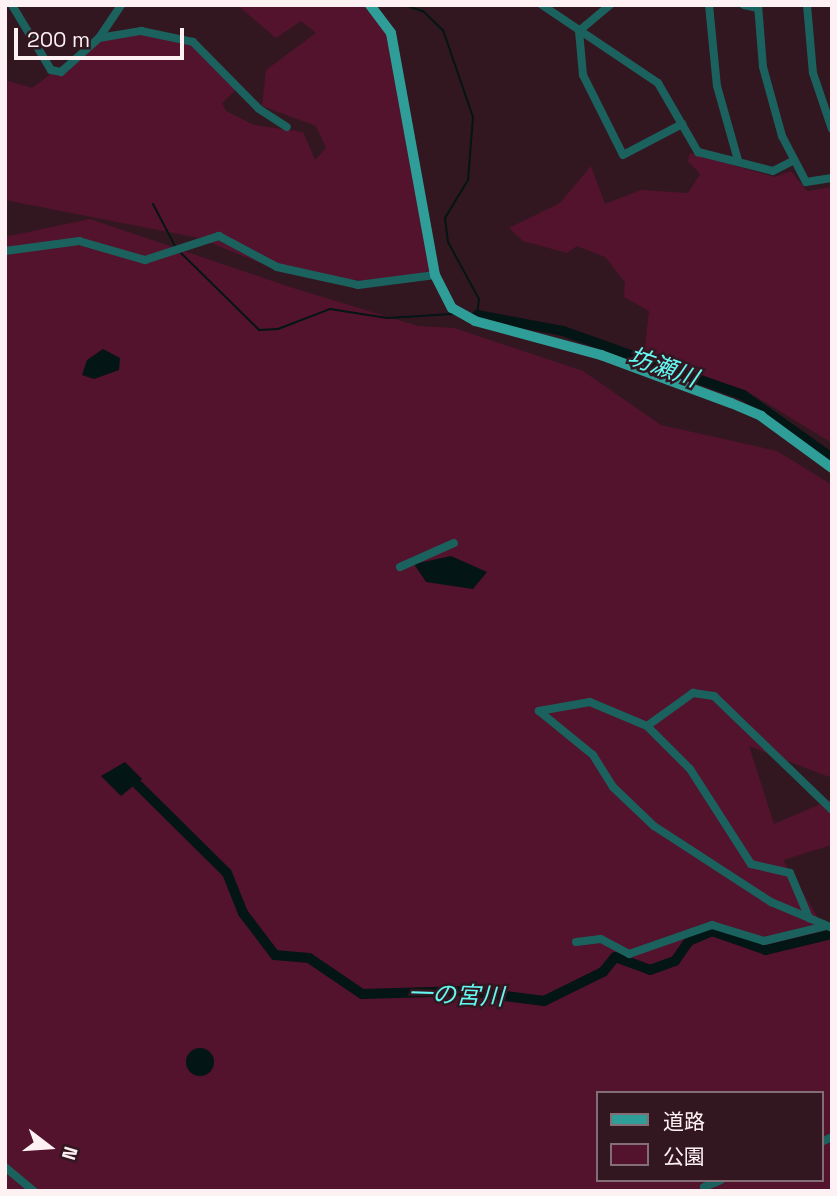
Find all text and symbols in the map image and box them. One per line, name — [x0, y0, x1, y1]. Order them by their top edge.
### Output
scale bar — [18, 14, 187, 58]
text: 200 m — [27, 26, 90, 53]
water label: 坊瀬川 — [624, 341, 702, 393]
water label: 一の宮川 — [408, 979, 504, 1011]
legend — [596, 1091, 823, 1182]
text: 道路 — [663, 1108, 705, 1135]
north arrow — [14, 1112, 84, 1182]
text: 公園 — [663, 1143, 705, 1170]
text: N — [56, 1144, 83, 1163]

